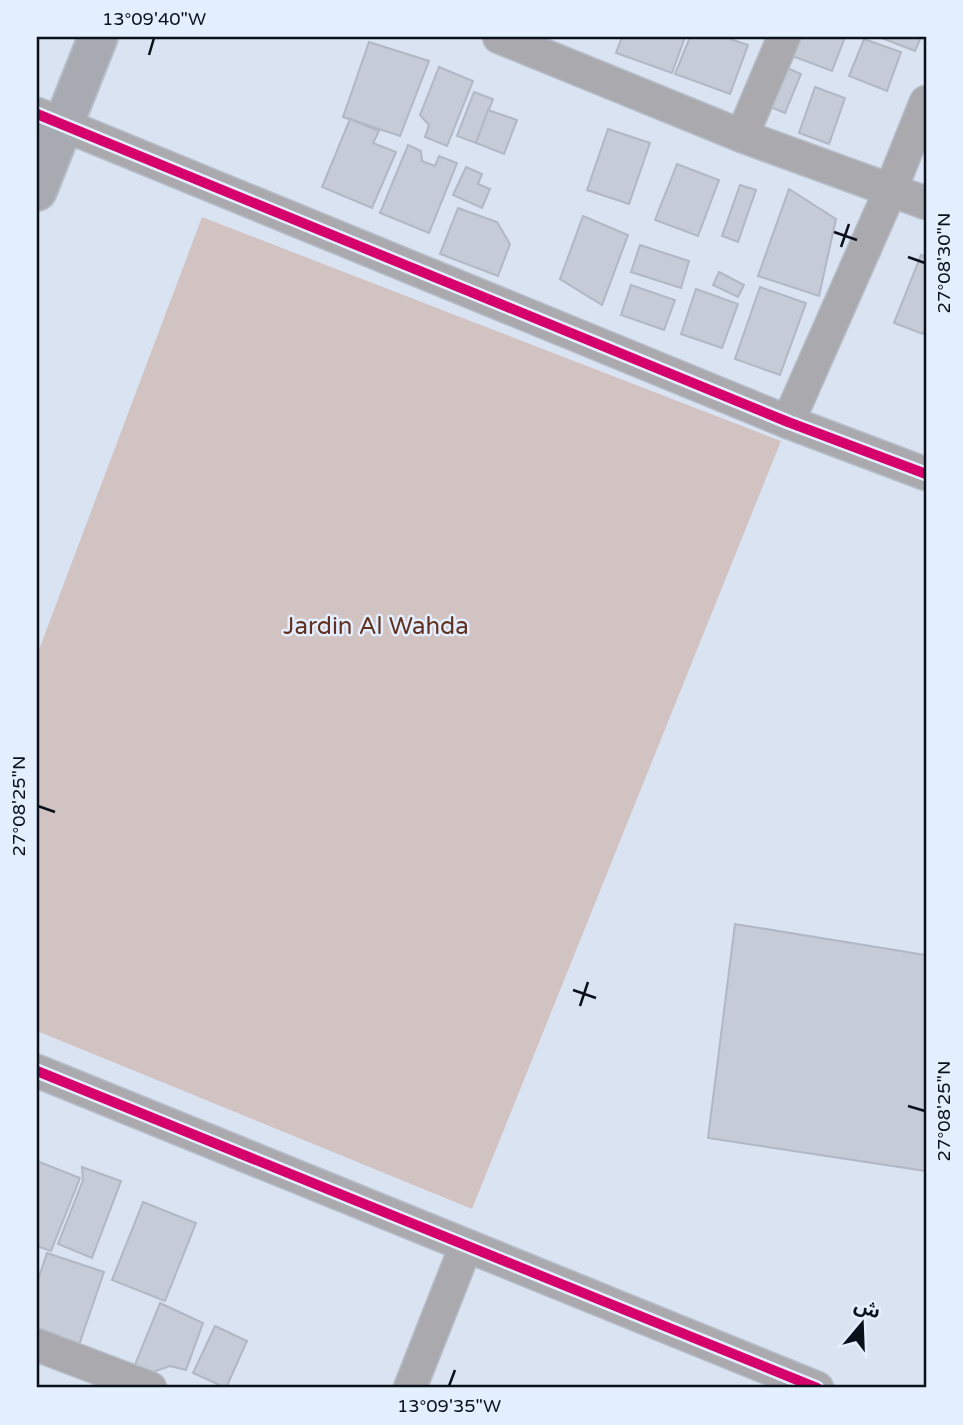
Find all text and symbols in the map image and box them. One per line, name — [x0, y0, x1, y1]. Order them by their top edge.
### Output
text: 13°09'40"W — [102, 8, 206, 30]
text: 27°08'30"N — [933, 213, 955, 313]
park label: Jardin Al Wahda — [283, 612, 469, 641]
text: 27°08'25"N — [8, 756, 30, 856]
text: 27°08'25"N — [933, 1061, 955, 1161]
north arrow — [827, 1288, 897, 1358]
text: ش — [851, 1294, 883, 1324]
text: 13°09'35"W — [397, 1395, 501, 1417]

